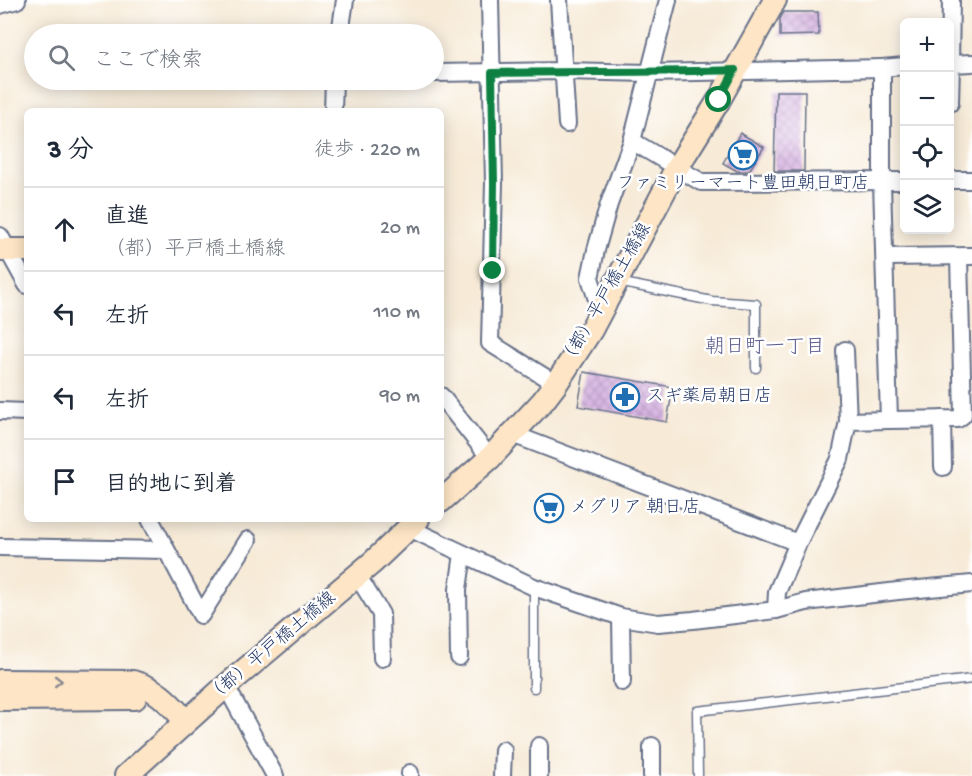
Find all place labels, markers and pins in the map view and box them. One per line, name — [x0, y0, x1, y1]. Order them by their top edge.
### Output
supermarket icon: ファミリーマート豊田朝日町店 — [727, 139, 759, 171]
place label: ファミリーマート豊田朝日町店 — [617, 173, 869, 195]
pharmacy icon: スギ薬局朝日店 — [609, 381, 641, 413]
place label: スギ薬局朝日店 — [646, 386, 772, 408]
supermarket icon: メグリア 朝日店 — [533, 492, 565, 524]
place label: メグリア 朝日店 — [570, 497, 700, 519]

